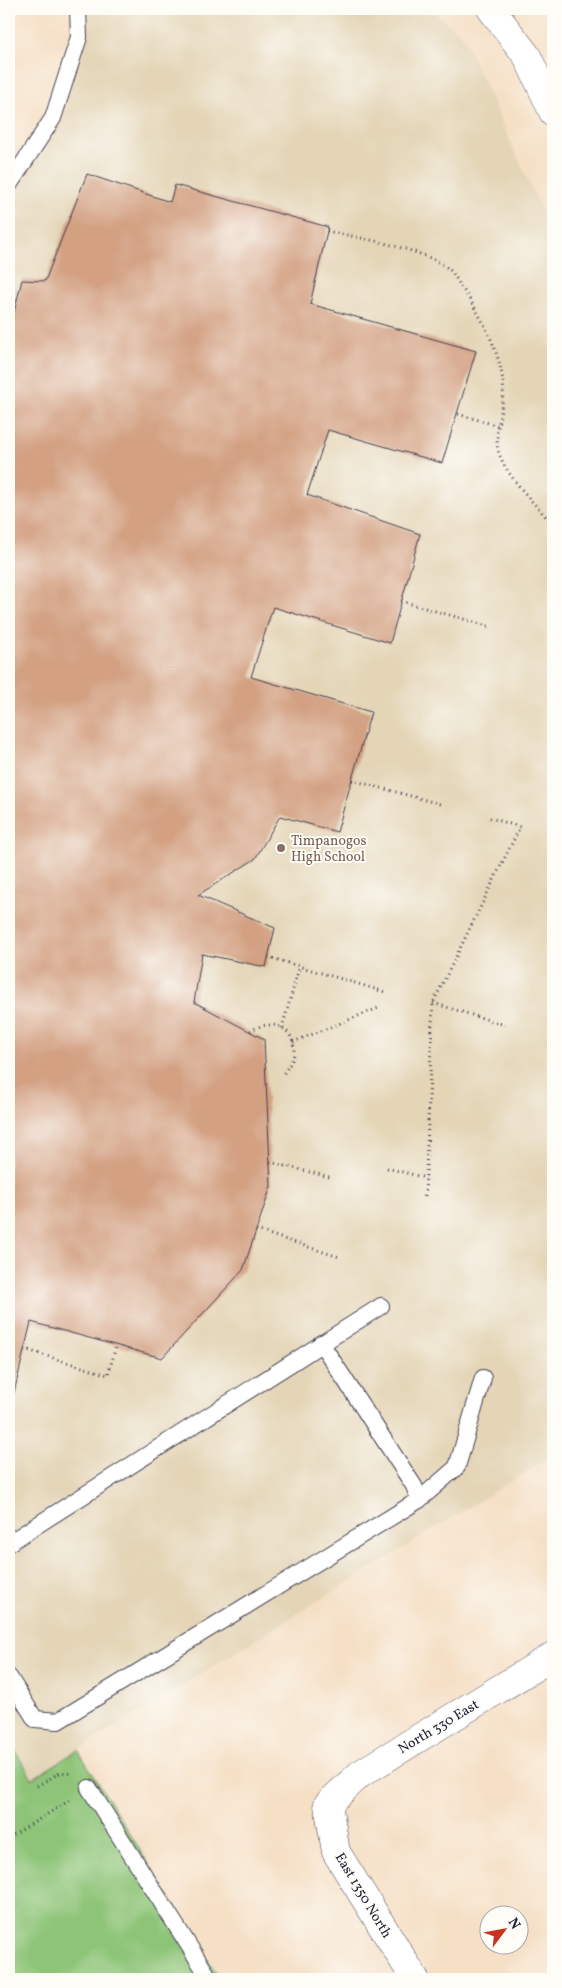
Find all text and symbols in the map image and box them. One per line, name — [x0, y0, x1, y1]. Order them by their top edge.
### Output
place label: Timpanogos High School — [291, 832, 367, 867]
marker: Timpanogos High School — [275, 842, 287, 854]
street label: North 330 East — [395, 1696, 483, 1759]
street label: East 1350 North — [330, 1850, 396, 1942]
north arrow — [480, 1906, 530, 1956]
text: N — [503, 1915, 525, 1933]

